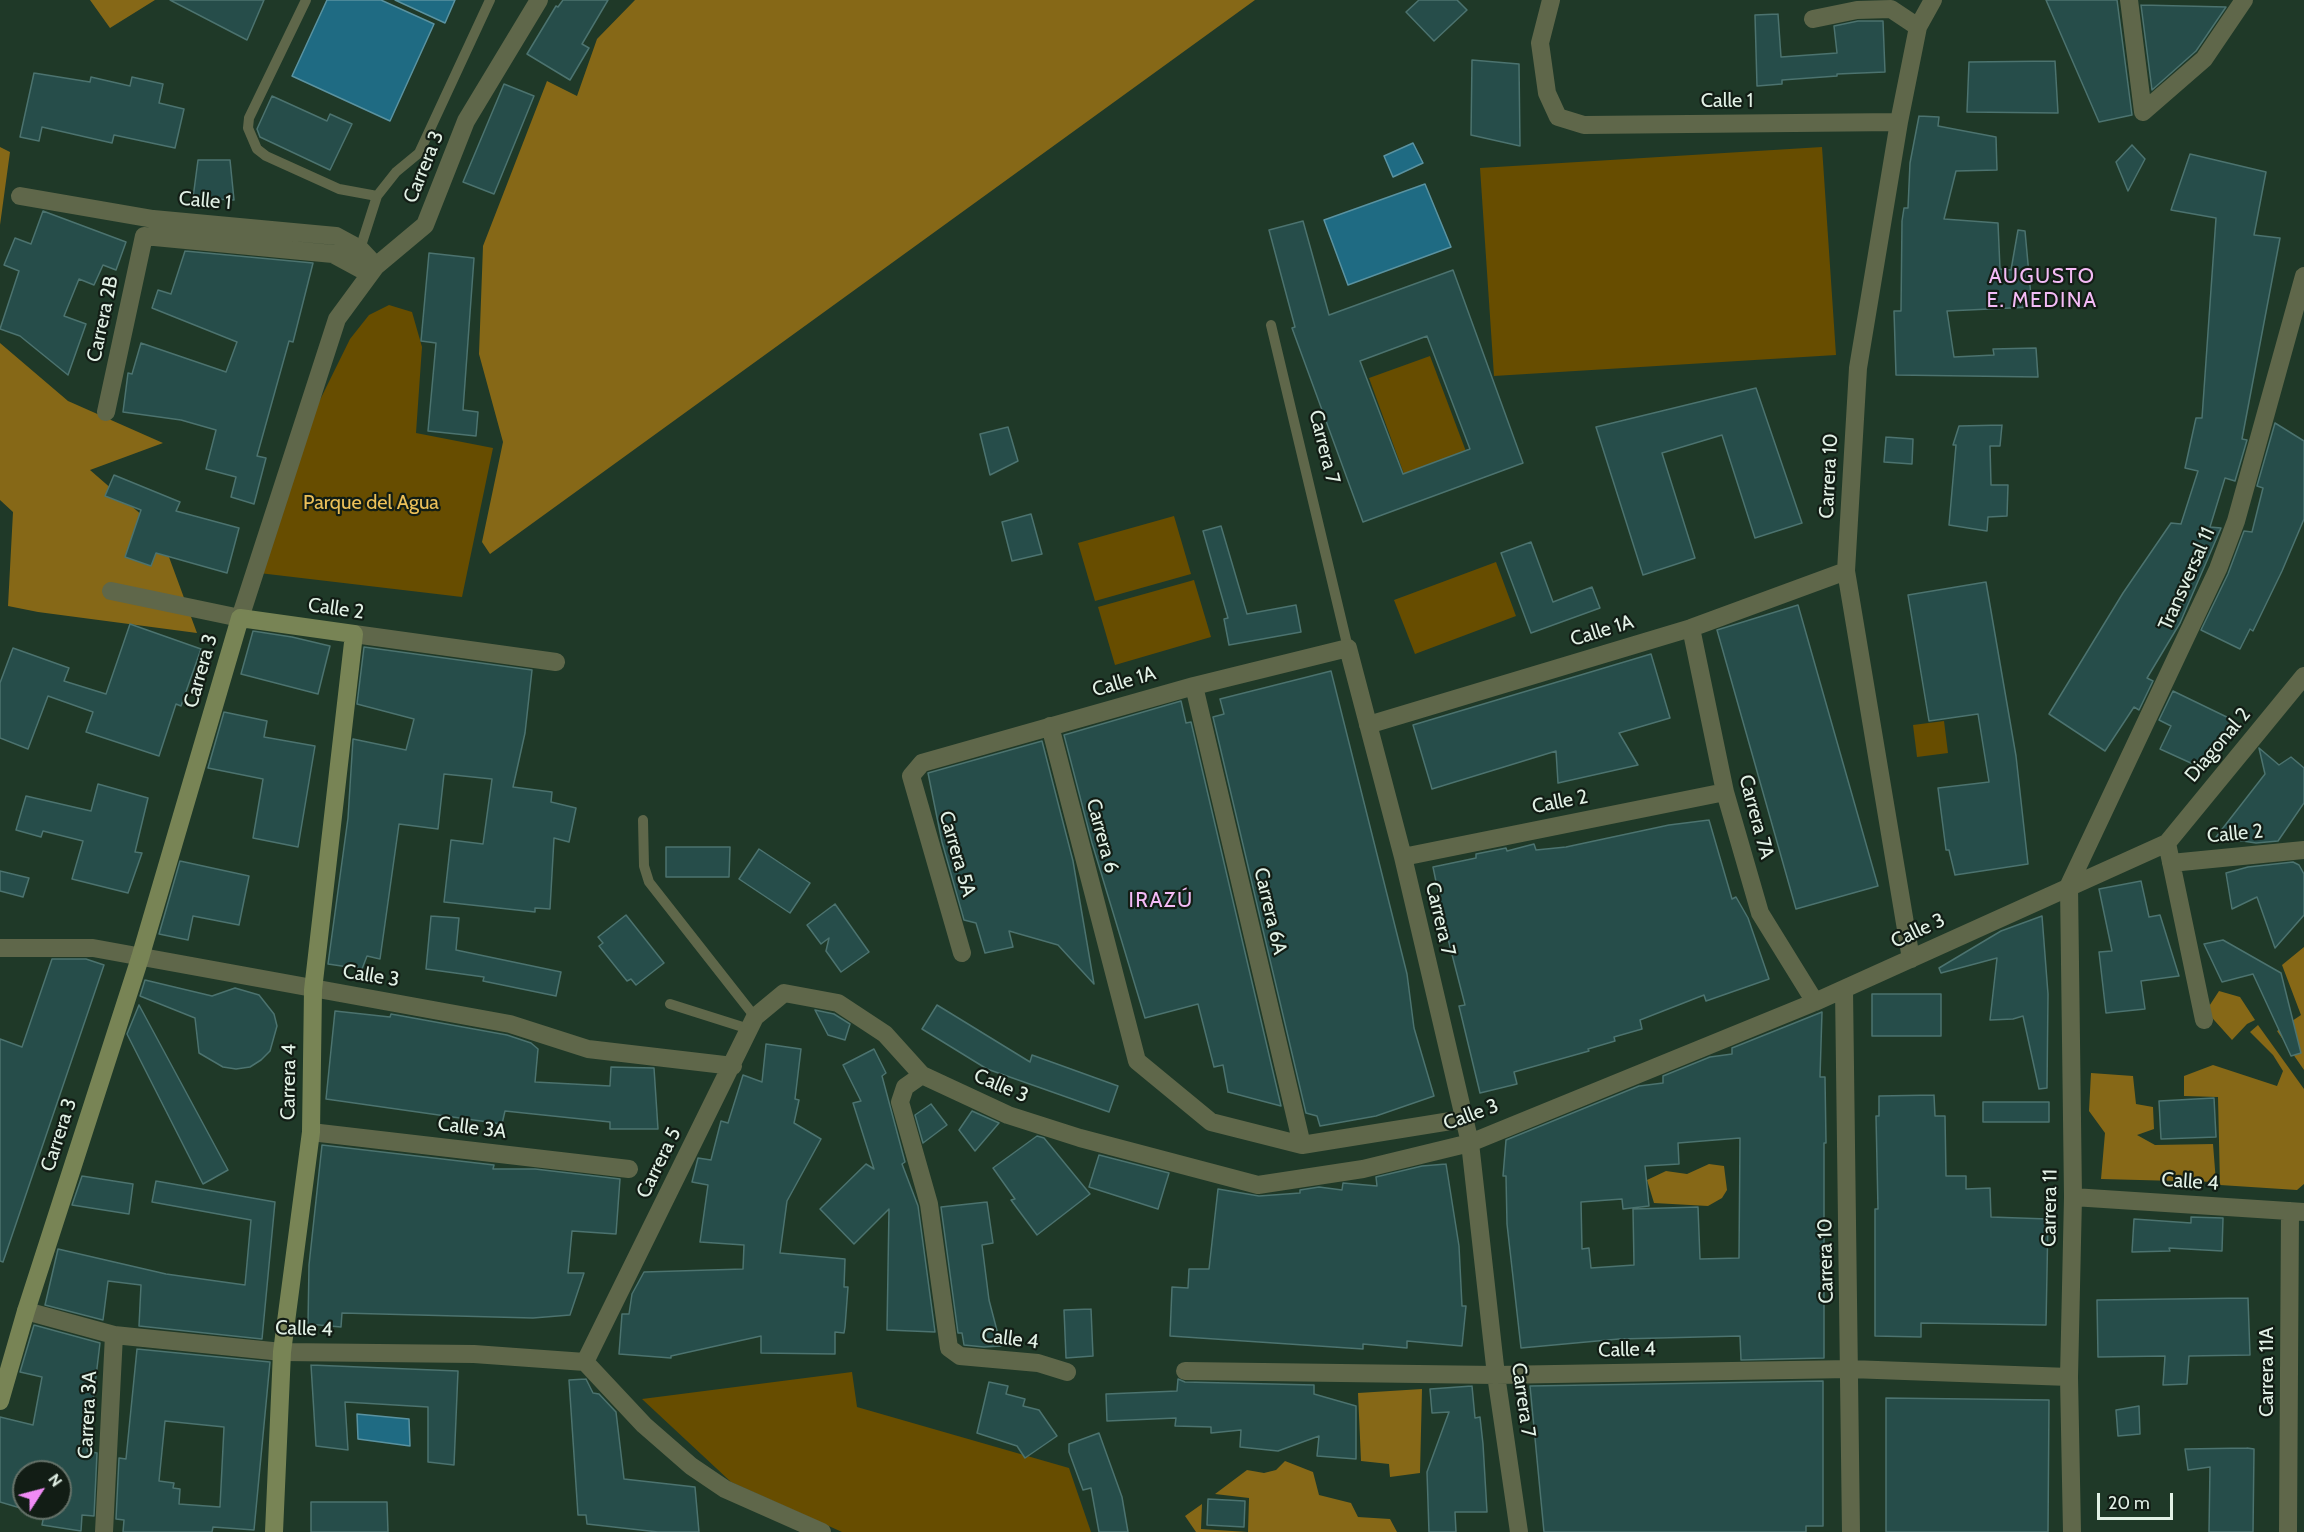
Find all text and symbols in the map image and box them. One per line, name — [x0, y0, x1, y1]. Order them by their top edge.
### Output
street label: Calle 1 — [1701, 89, 1753, 113]
street label: Carrera 3 — [399, 127, 449, 207]
street label: Calle 1 — [178, 187, 232, 215]
district label: AUGUSTO E. MEDINA — [1986, 264, 2098, 314]
street label: Carrera 2B — [82, 274, 124, 364]
street label: Carrera 7 — [1303, 408, 1345, 486]
street label: Carrera 10 — [1815, 433, 1843, 519]
park label: Parque del Agua — [303, 491, 439, 515]
street label: Transversal 11 — [2154, 524, 2220, 634]
street label: Calle 2 — [306, 593, 366, 625]
street label: Calle 1A — [1567, 610, 1637, 652]
street label: Carrera 3 — [179, 631, 223, 711]
street label: Calle 1A — [1090, 662, 1158, 702]
street label: Diagonal 2 — [2180, 703, 2256, 787]
street label: Carrera 7A — [1733, 772, 1779, 862]
street label: Calle 2 — [1530, 785, 1590, 819]
street label: Carrera 6 — [1081, 796, 1123, 876]
street label: Carrera 5A — [933, 808, 981, 900]
street label: Calle 2 — [2206, 820, 2264, 848]
street label: Carrera 6A — [1248, 865, 1292, 957]
street label: Carrera 7 — [1420, 880, 1460, 958]
district label: IRAZÚ — [1128, 888, 1194, 914]
street label: Calle 3 — [1887, 908, 1949, 954]
street label: Calle 3 — [341, 960, 401, 992]
street label: Carrera 4 — [276, 1044, 302, 1120]
street label: Calle 3 — [970, 1064, 1032, 1108]
street label: Calle 3 — [1440, 1094, 1502, 1136]
street label: Carrera 3 — [36, 1095, 82, 1175]
street label: Calle 3A — [436, 1112, 508, 1144]
street label: Carrera 5 — [632, 1124, 686, 1202]
street label: Calle 4 — [2160, 1168, 2220, 1196]
street label: Carrera 11 — [2037, 1169, 2063, 1247]
street label: Carrera 10 — [1813, 1218, 1839, 1304]
street label: Calle 4 — [275, 1316, 333, 1342]
street label: Calle 4 — [980, 1324, 1040, 1354]
street label: Carrera 11A — [2255, 1327, 2279, 1417]
street label: Calle 4 — [1598, 1337, 1656, 1363]
street label: Carrera 7 — [1506, 1361, 1540, 1439]
street label: Carrera 3A — [74, 1370, 102, 1460]
north arrow — [12, 1460, 72, 1520]
text: N — [44, 1470, 66, 1490]
scale bar — [2100, 1481, 2176, 1519]
text: 20 m — [2108, 1492, 2150, 1514]

